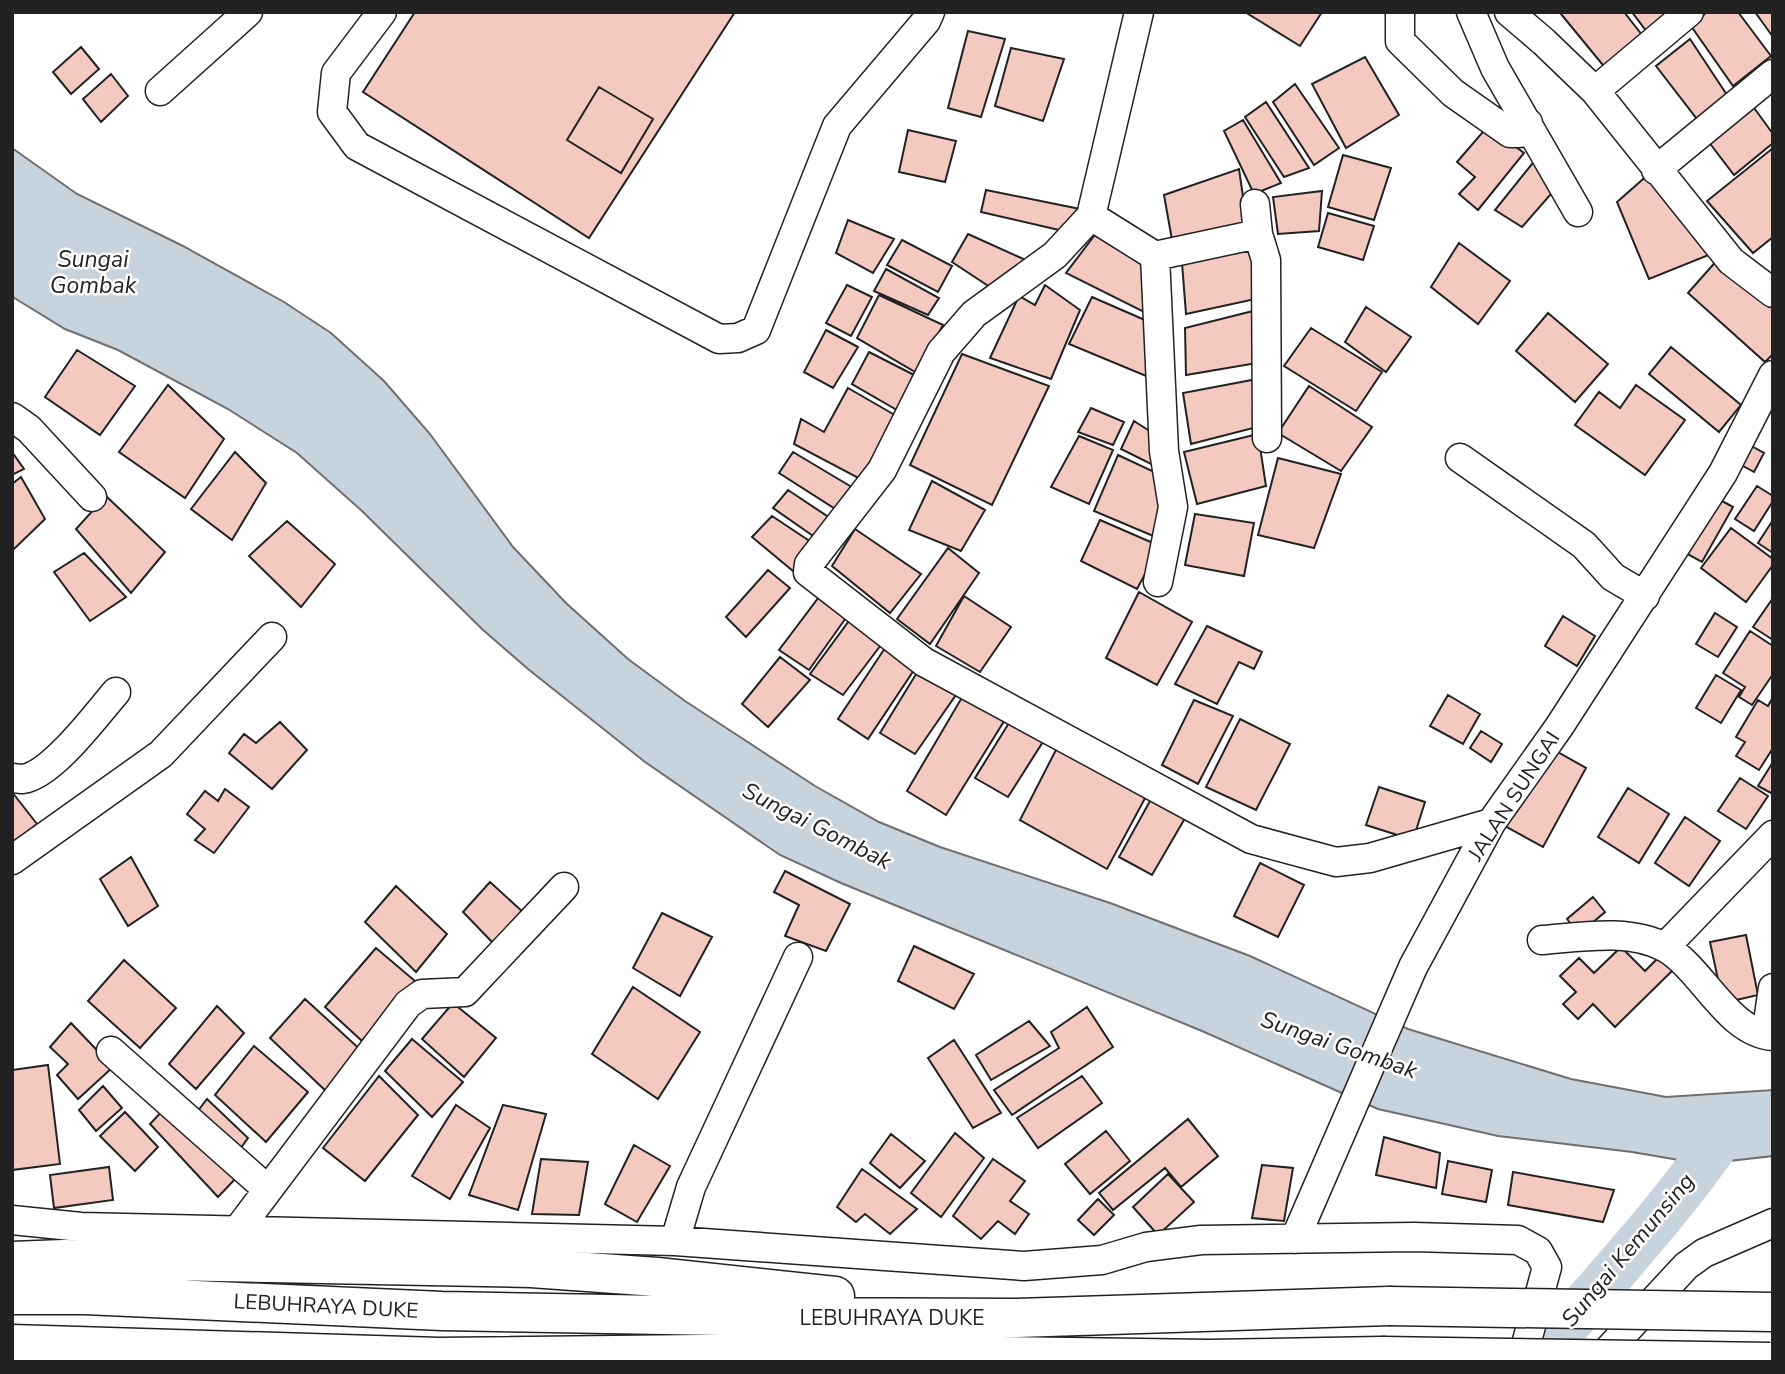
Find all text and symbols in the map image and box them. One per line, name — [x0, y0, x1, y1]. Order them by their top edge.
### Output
water label: Sungai Gombak — [50, 244, 137, 301]
street label: JALAN SUNGAI — [1461, 726, 1566, 867]
water label: Sungai Gombak — [737, 775, 897, 877]
water label: Sungai Gombak — [1257, 1004, 1422, 1086]
water label: Sungai Kemunsing — [1554, 1167, 1702, 1333]
street label: LEBUHRAYA DUKE — [233, 1287, 419, 1325]
street label: LEBUHRAYA DUKE — [800, 1304, 984, 1332]

